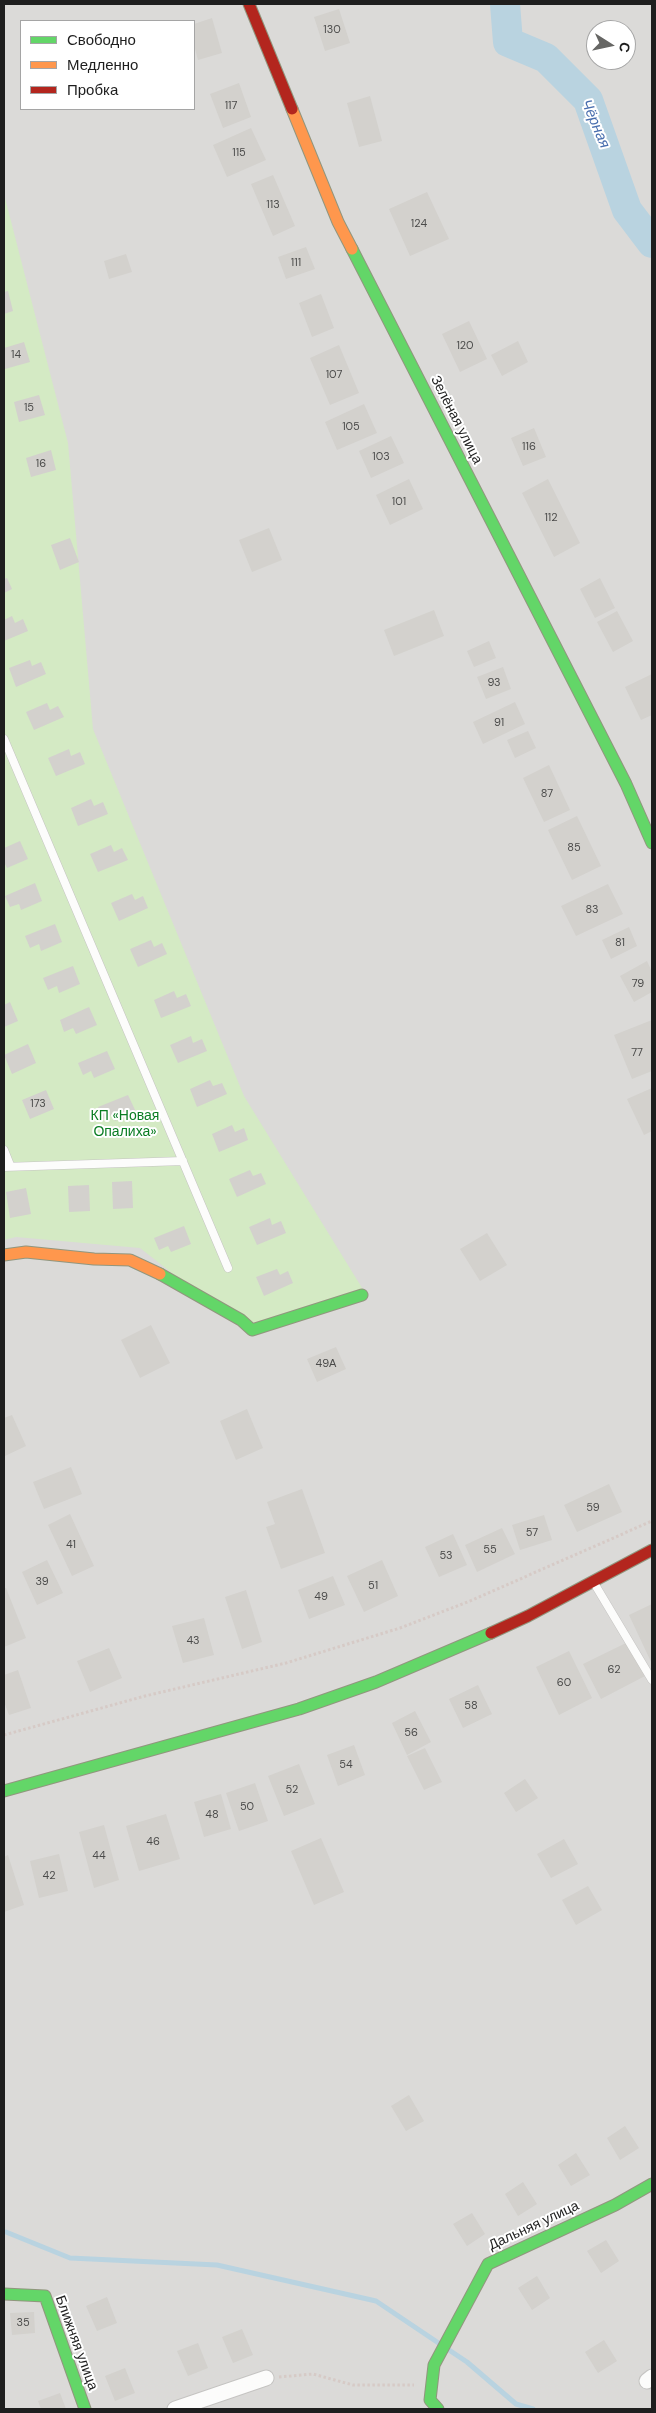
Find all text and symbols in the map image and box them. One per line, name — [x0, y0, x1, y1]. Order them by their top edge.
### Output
legend — [20, 20, 195, 110]
north arrow — [586, 20, 636, 70]
house number: 130 — [323, 23, 341, 37]
text: Свободно — [67, 30, 136, 50]
text: С — [615, 41, 635, 54]
text: Медленно — [67, 55, 138, 75]
text: Пробка — [67, 80, 118, 100]
water label: Чёрная — [577, 97, 613, 151]
house number: 117 — [225, 99, 237, 113]
house number: 115 — [232, 146, 246, 160]
house number: 113 — [266, 198, 280, 212]
house number: 124 — [411, 217, 427, 231]
house number: 111 — [291, 256, 301, 270]
house number: 120 — [456, 339, 474, 353]
house number: 14 — [11, 348, 21, 362]
house number: 107 — [326, 368, 342, 382]
street label: Зелёная улица — [426, 373, 486, 467]
house number: 15 — [24, 401, 34, 415]
house number: 105 — [342, 420, 360, 434]
house number: 116 — [522, 440, 536, 454]
house number: 103 — [372, 450, 390, 464]
house number: 16 — [36, 457, 46, 471]
house number: 101 — [392, 495, 406, 509]
house number: 112 — [544, 511, 558, 525]
house number: 93 — [487, 676, 501, 690]
house number: 91 — [494, 716, 504, 730]
house number: 87 — [541, 787, 553, 801]
house number: 85 — [567, 841, 581, 855]
house number: 83 — [585, 903, 599, 917]
house number: 81 — [615, 936, 625, 950]
house number: 79 — [632, 977, 644, 991]
house number: 77 — [631, 1046, 643, 1060]
house number: 173 — [30, 1097, 46, 1111]
park label: КП «Новая Опалиха» — [91, 1108, 159, 1140]
house number: 49А — [316, 1357, 336, 1371]
house number: 59 — [586, 1501, 600, 1515]
house number: 57 — [526, 1526, 538, 1540]
house number: 41 — [66, 1538, 76, 1552]
house number: 55 — [483, 1543, 497, 1557]
house number: 53 — [439, 1549, 453, 1563]
house number: 39 — [35, 1575, 49, 1589]
house number: 51 — [368, 1579, 378, 1593]
house number: 49 — [314, 1590, 328, 1604]
house number: 43 — [186, 1634, 200, 1648]
house number: 62 — [608, 1663, 620, 1677]
house number: 60 — [557, 1676, 571, 1690]
house number: 58 — [464, 1699, 478, 1713]
house number: 56 — [404, 1726, 418, 1740]
house number: 54 — [339, 1758, 353, 1772]
house number: 52 — [286, 1783, 298, 1797]
house number: 50 — [240, 1800, 254, 1814]
house number: 48 — [205, 1808, 219, 1822]
house number: 46 — [146, 1835, 160, 1849]
house number: 44 — [92, 1849, 106, 1863]
house number: 42 — [42, 1869, 56, 1883]
street label: Дальняя улица — [486, 2198, 582, 2254]
street label: Ближняя улица — [51, 2293, 101, 2393]
house number: 35 — [16, 2316, 30, 2330]

